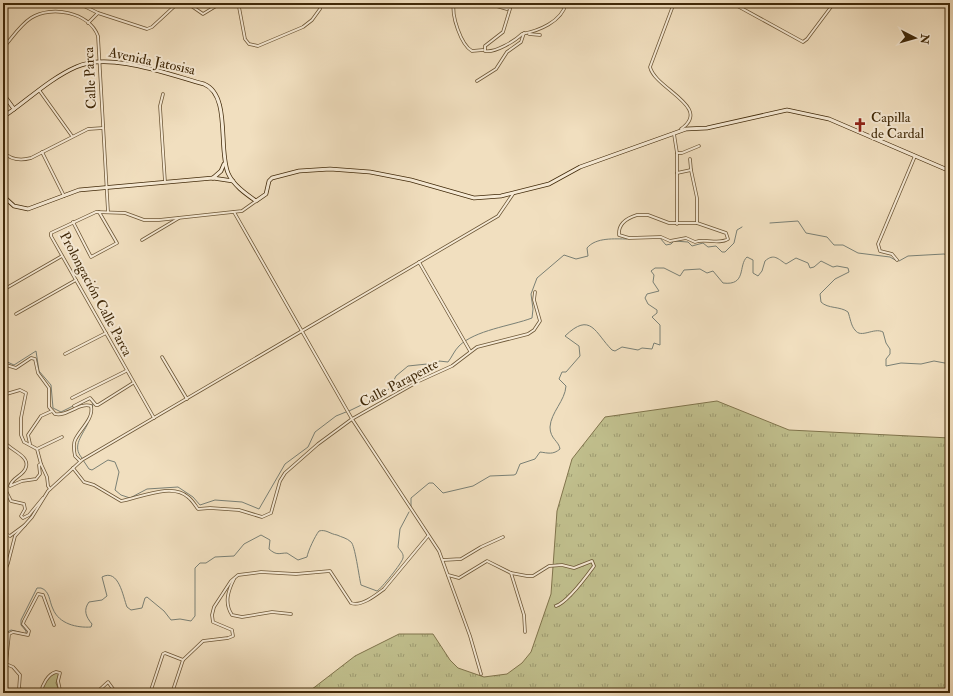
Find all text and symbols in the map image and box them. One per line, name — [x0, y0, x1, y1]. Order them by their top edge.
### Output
north arrow — [895, 18, 935, 58]
text: N — [917, 32, 932, 46]
street label: Avenida Jatosisa — [106, 43, 197, 79]
street label: Calle Parca — [80, 46, 100, 109]
place label: Capilla de Cardal — [871, 109, 924, 142]
church icon: Capilla de Cardal — [852, 117, 868, 133]
street label: Prolongación Calle Parca — [56, 229, 136, 359]
street label: Calle Parapente — [357, 355, 442, 412]

